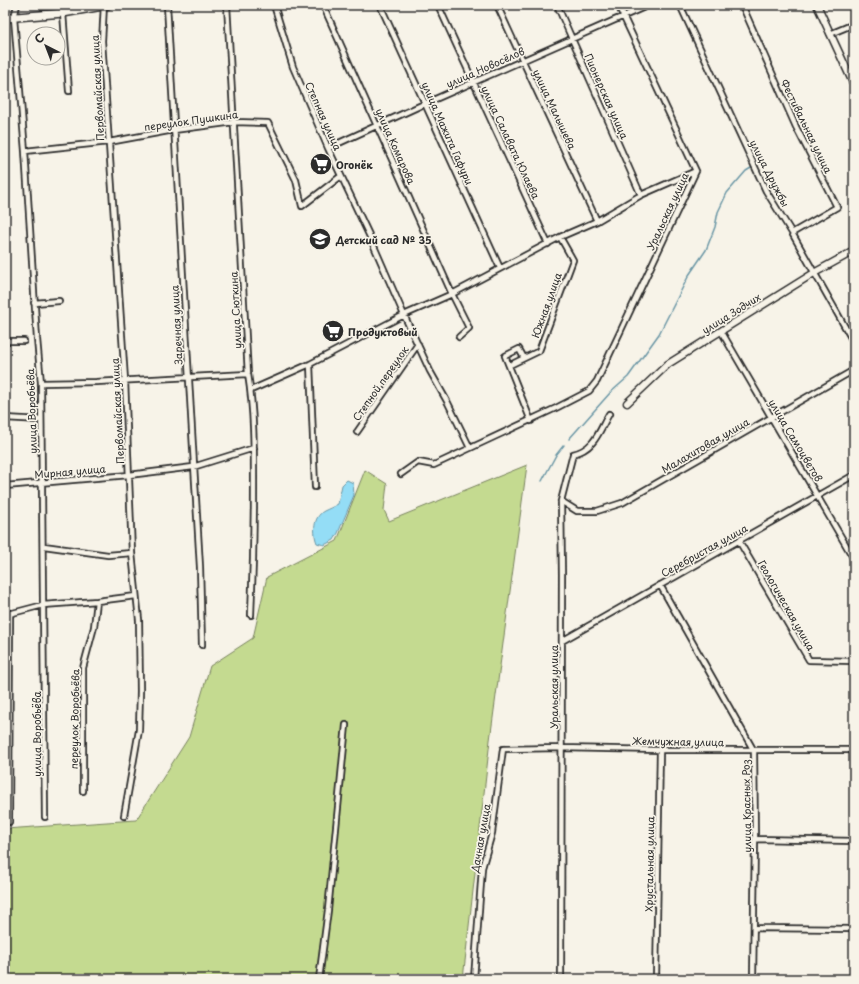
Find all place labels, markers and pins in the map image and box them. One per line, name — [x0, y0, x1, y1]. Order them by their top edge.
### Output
supermarket icon: Огонёк — [308, 151, 334, 177]
place label: Огонёк — [336, 157, 373, 172]
school or university icon: Детский сад № 35 — [307, 226, 333, 252]
place label: Детский сад № 35 — [335, 232, 432, 247]
supermarket icon: Продуктовый — [320, 318, 346, 344]
place label: Продуктовый — [348, 324, 417, 339]

